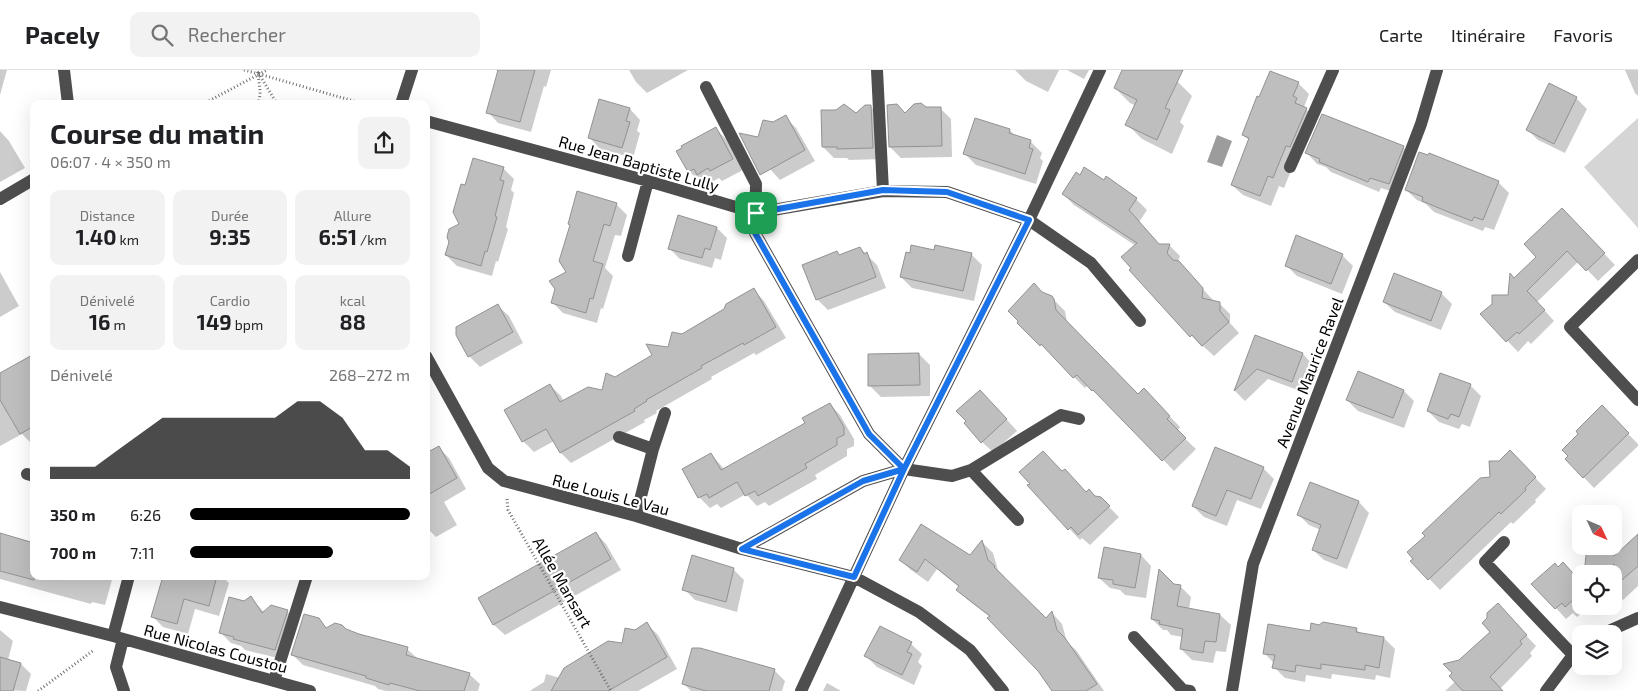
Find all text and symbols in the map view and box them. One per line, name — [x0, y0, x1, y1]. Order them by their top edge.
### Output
search box — [130, 12, 480, 57]
text: Pacely — [25, 20, 100, 49]
icon: search — [148, 21, 176, 49]
text: Rechercher — [188, 23, 286, 46]
text: Carte — [1379, 24, 1423, 46]
text: Itinéraire — [1451, 24, 1525, 46]
text: Favoris — [1553, 24, 1613, 46]
text: Course du matin — [50, 116, 264, 150]
button: share — [358, 117, 410, 169]
street label: Rue Jean Baptiste Lully — [557, 131, 722, 195]
text: 06:07 · 4 × 350 m — [50, 152, 171, 171]
pin — [735, 192, 777, 234]
icon: arrive — [742, 199, 770, 227]
text: Distance — [80, 207, 135, 224]
text: Durée — [211, 207, 249, 224]
text: Allure — [334, 207, 372, 224]
text: 1.40 — [76, 224, 116, 249]
text: 9:35 — [209, 224, 251, 249]
text: 6:51 — [319, 224, 357, 249]
text: km — [116, 231, 139, 248]
text: /km — [357, 231, 387, 248]
text: Dénivelé — [80, 292, 135, 309]
text: Cardio — [210, 292, 250, 309]
text: kcal — [340, 292, 365, 309]
street label: Avenue Maurice Ravel — [1272, 294, 1347, 450]
text: 16 — [89, 309, 110, 334]
text: 149 — [197, 309, 232, 334]
text: 88 — [340, 309, 366, 334]
text: m — [110, 316, 126, 333]
text: bpm — [232, 316, 263, 333]
text: Dénivelé — [50, 365, 113, 384]
text: 268–272 m — [329, 365, 410, 384]
street label: Rue Louis Le Vau — [550, 469, 672, 519]
text: 350 m — [50, 505, 96, 524]
text: 6:26 — [130, 505, 161, 524]
north arrow — [1572, 505, 1622, 555]
map controls — [1572, 505, 1622, 675]
street label: Allée Mansart — [529, 533, 597, 631]
text: 700 m — [50, 543, 96, 562]
text: 7:11 — [130, 543, 155, 562]
button: locate — [1572, 565, 1622, 615]
street label: Rue Nicolas Coustou — [142, 620, 290, 676]
button: layers — [1572, 625, 1622, 675]

